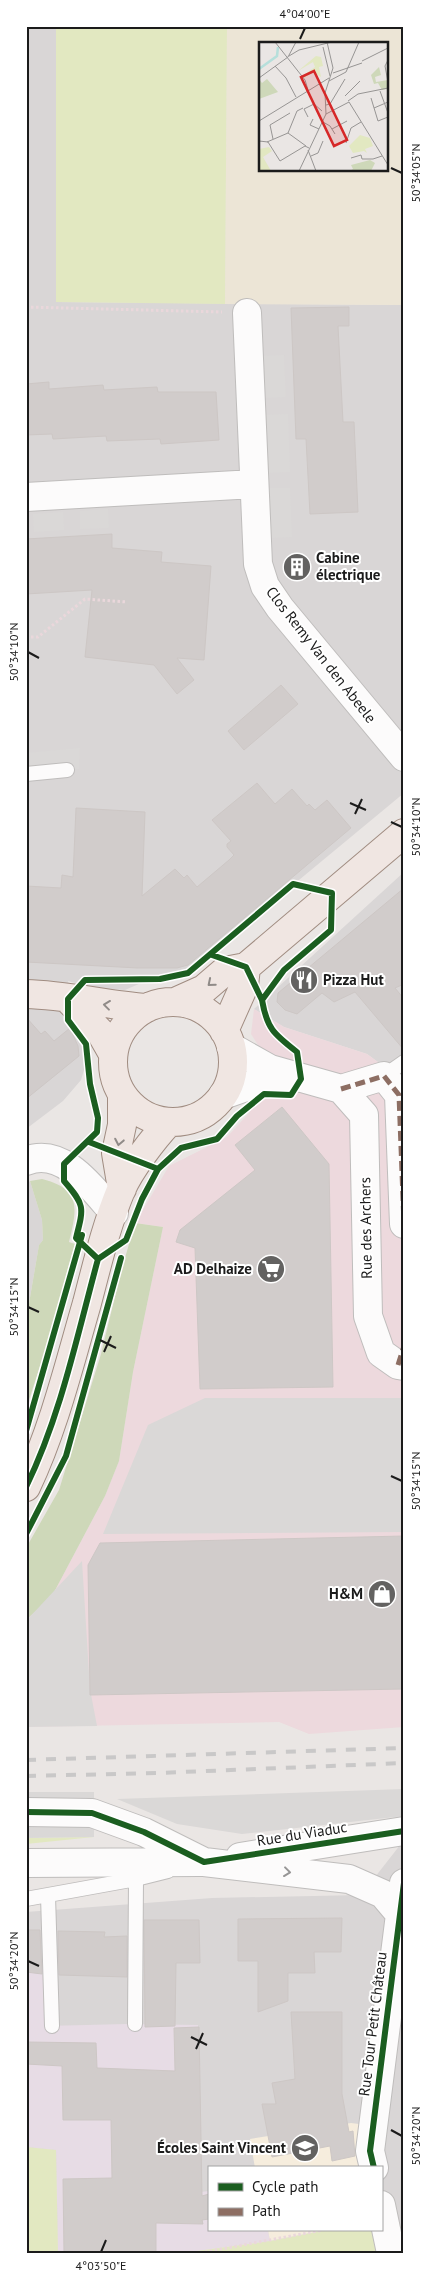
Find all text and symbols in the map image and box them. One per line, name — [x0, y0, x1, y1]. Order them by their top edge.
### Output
text: 4°04'00"E — [280, 6, 330, 21]
inset map — [259, 42, 388, 171]
text: 50°34'05"N — [408, 143, 423, 203]
place label: Cabine électrique — [316, 548, 381, 584]
building icon: Cabine électrique — [282, 552, 312, 582]
street label: Clos Remy Van den Abeele — [262, 583, 381, 727]
text: 50°34'10"N — [6, 622, 21, 682]
text: 50°34'10"N — [408, 797, 423, 857]
restaurant icon: Pizza Hut — [289, 965, 319, 995]
place label: Pizza Hut — [323, 970, 384, 989]
one-way arrow — [207, 977, 216, 986]
one-way arrow — [103, 1000, 111, 1011]
one-way arrow — [114, 1137, 124, 1146]
street label: Rue des Archers — [355, 1177, 376, 1279]
supermarket icon: AD Delhaize — [256, 1254, 286, 1284]
place label: AD Delhaize — [174, 1259, 252, 1278]
text: 50°34'15"N — [6, 1277, 21, 1337]
text: 50°34'15"N — [408, 1451, 423, 1511]
shop icon: H&M — [367, 1579, 397, 1609]
place label: H&M — [329, 1584, 363, 1603]
street label: Rue du Viaduc — [255, 1817, 349, 1850]
one-way arrow — [284, 1866, 292, 1877]
text: 50°34'20"N — [6, 1931, 21, 1991]
street label: Rue Tour Petit Château — [354, 1951, 391, 2097]
text: 50°34'20"N — [408, 2106, 423, 2166]
school or university icon: Écoles Saint Vincent — [290, 2133, 320, 2163]
place label: Écoles Saint Vincent — [157, 2138, 287, 2157]
legend — [208, 2166, 382, 2232]
text: Cycle path — [252, 2177, 318, 2196]
text: Path — [252, 2201, 281, 2220]
text: 4°03'50"E — [76, 2258, 126, 2273]

